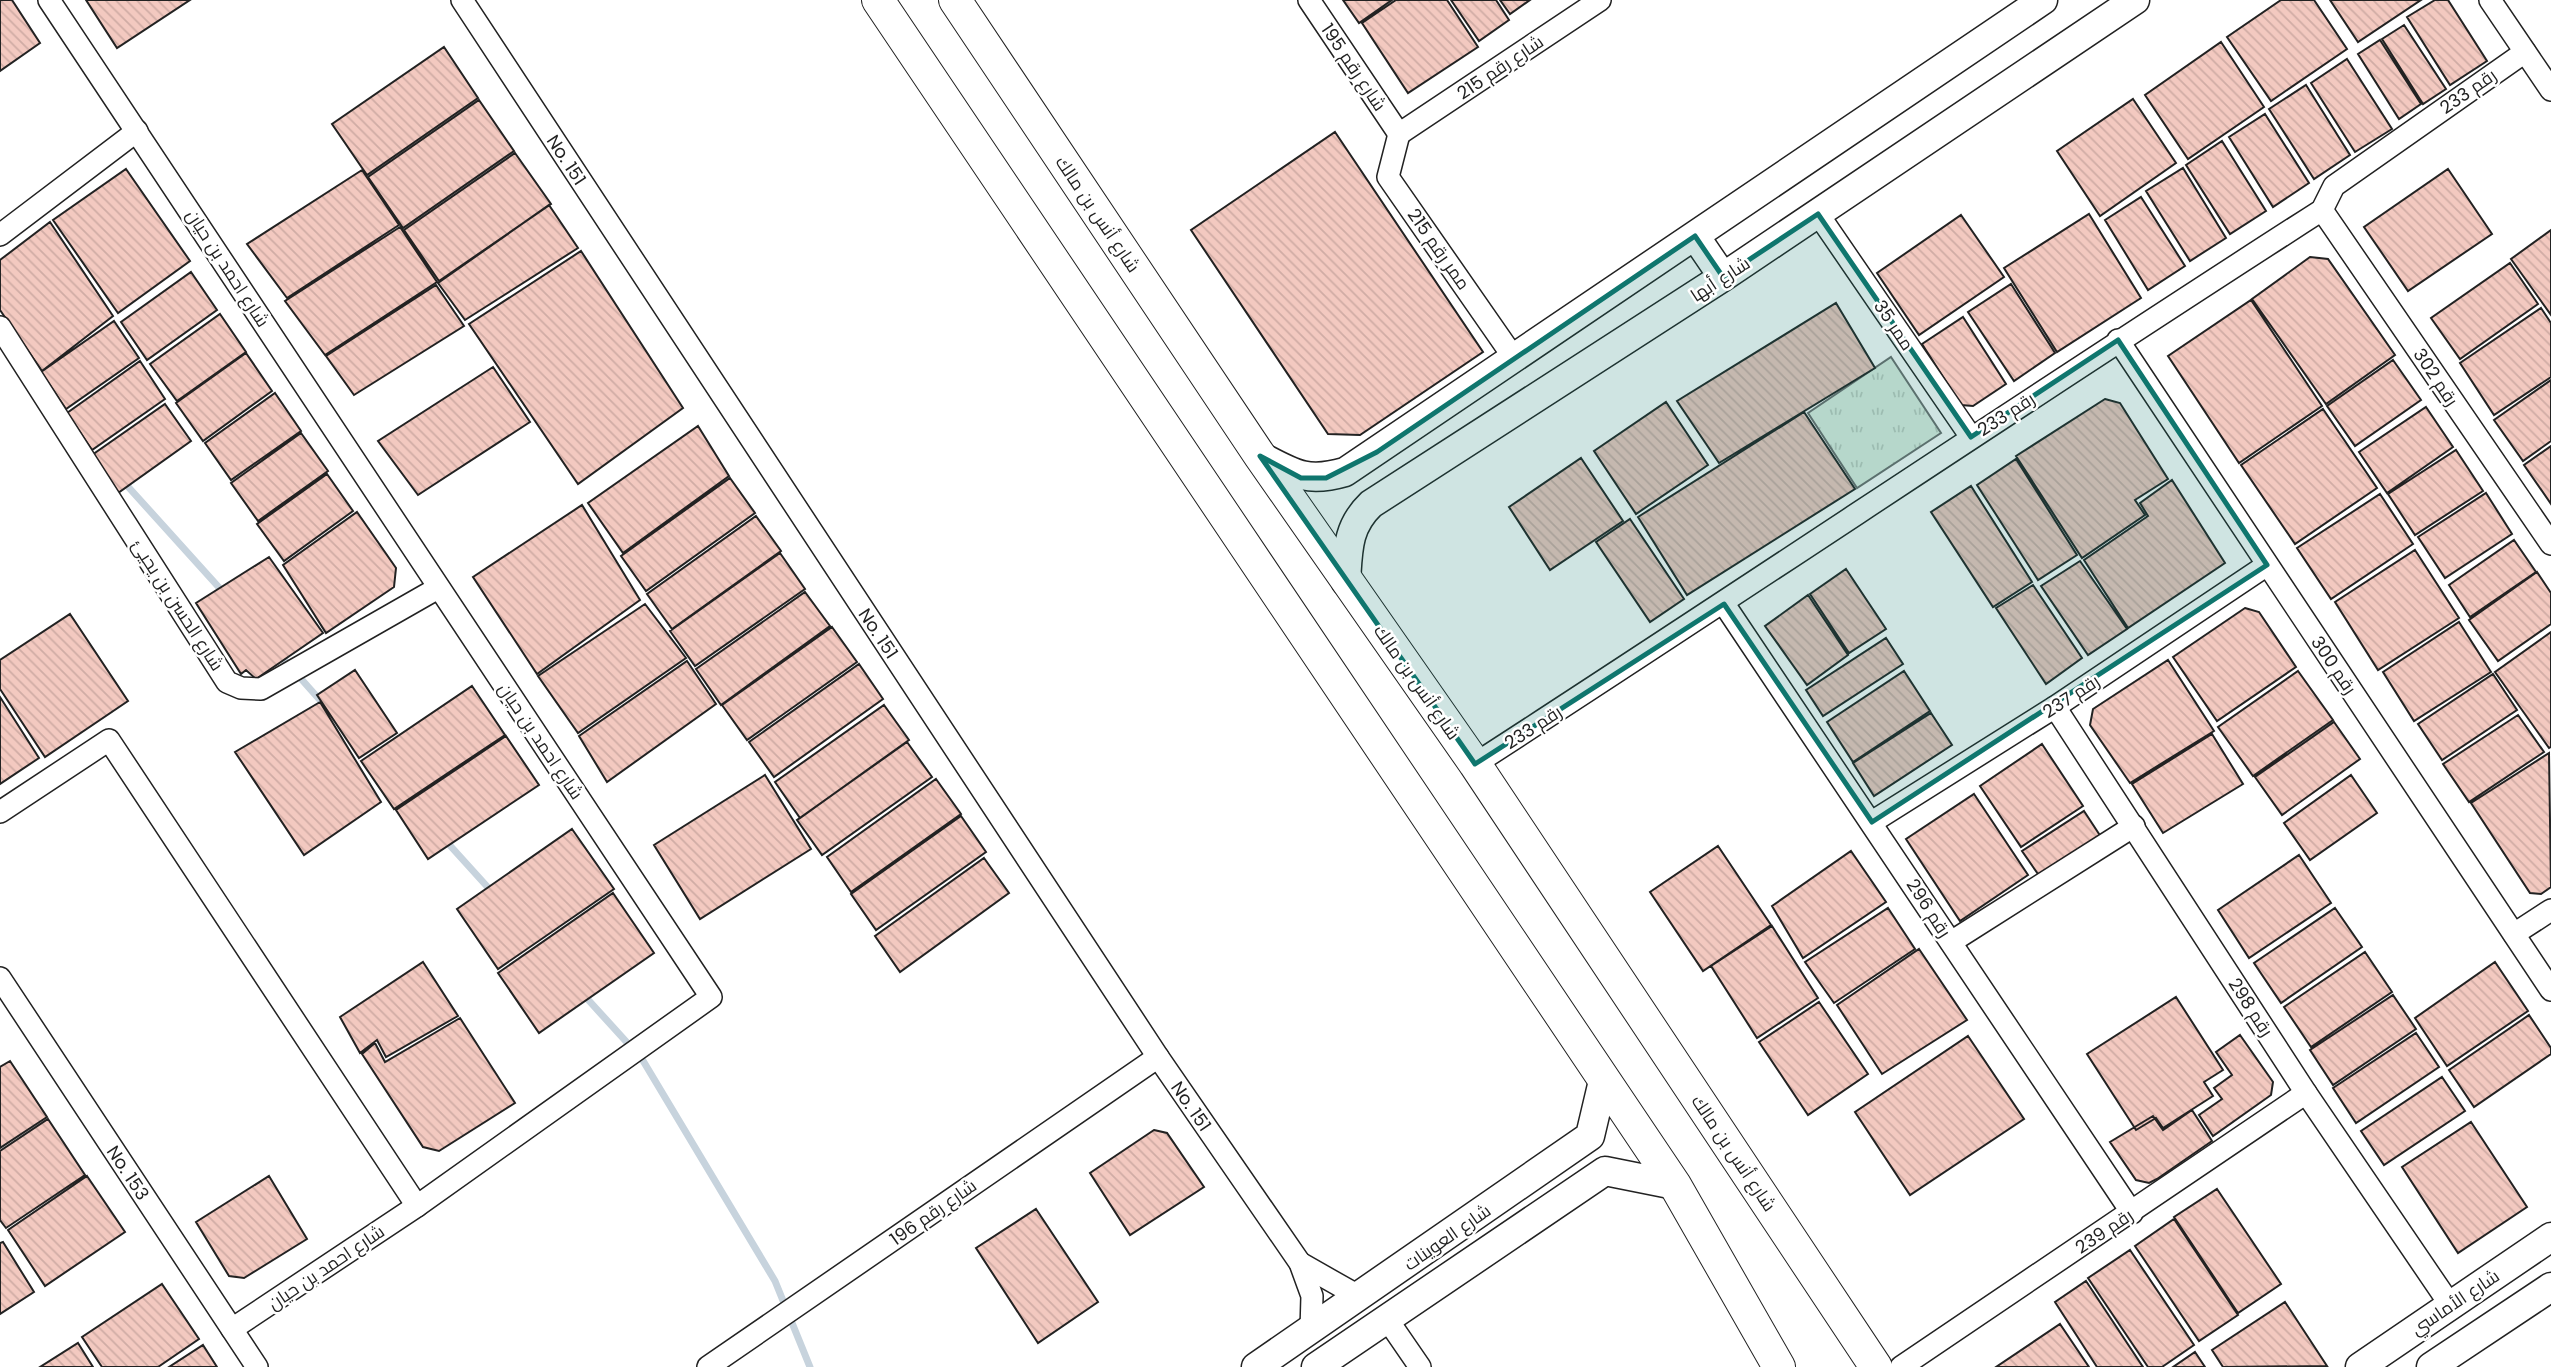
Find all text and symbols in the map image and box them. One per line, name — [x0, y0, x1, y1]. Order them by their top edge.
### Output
street label: شارع رقم 195 — [1316, 18, 1392, 116]
street label: شارع رقم 215 — [1452, 29, 1548, 105]
street label: رقم 233 — [2435, 62, 2501, 120]
street label: No. 151 — [541, 129, 593, 190]
street label: شارع أنس بن مالك — [1050, 151, 1146, 277]
street label: ممر رقم 215 — [1402, 203, 1476, 295]
street label: شارع احمد بن حيان — [181, 204, 275, 332]
street label: شارع أبها — [1685, 250, 1755, 308]
street label: ممر 35 — [1868, 295, 1920, 355]
street label: رقم 302 — [2408, 343, 2464, 411]
street label: رقم 233 — [1972, 386, 2040, 442]
street label: شارع الحسن بن يحيئ — [126, 534, 230, 676]
street label: No. 151 — [853, 603, 905, 663]
street label: شارع أنس بن مالك — [1368, 619, 1466, 745]
street label: رقم 300 — [2305, 631, 2363, 699]
street label: رقم 237 — [2038, 668, 2104, 724]
street label: شارع احمد بن حيان — [493, 678, 589, 804]
street label: رقم 233 — [1499, 699, 1567, 755]
street label: رقم 296 — [1901, 874, 1957, 942]
street label: رقم 298 — [2223, 973, 2279, 1041]
street label: No. 151 — [1166, 1076, 1218, 1136]
street label: شارع أنس بن مالك — [1686, 1090, 1782, 1216]
street label: No. 153 — [101, 1140, 156, 1205]
street label: شارع رقم 196 — [885, 1173, 981, 1251]
street label: شارع العوينات — [1398, 1198, 1496, 1276]
street label: رقم 239 — [2070, 1203, 2138, 1259]
street label: شارع احمد بن حيان — [263, 1219, 389, 1315]
street label: شارع الأماسي — [2406, 1263, 2505, 1342]

